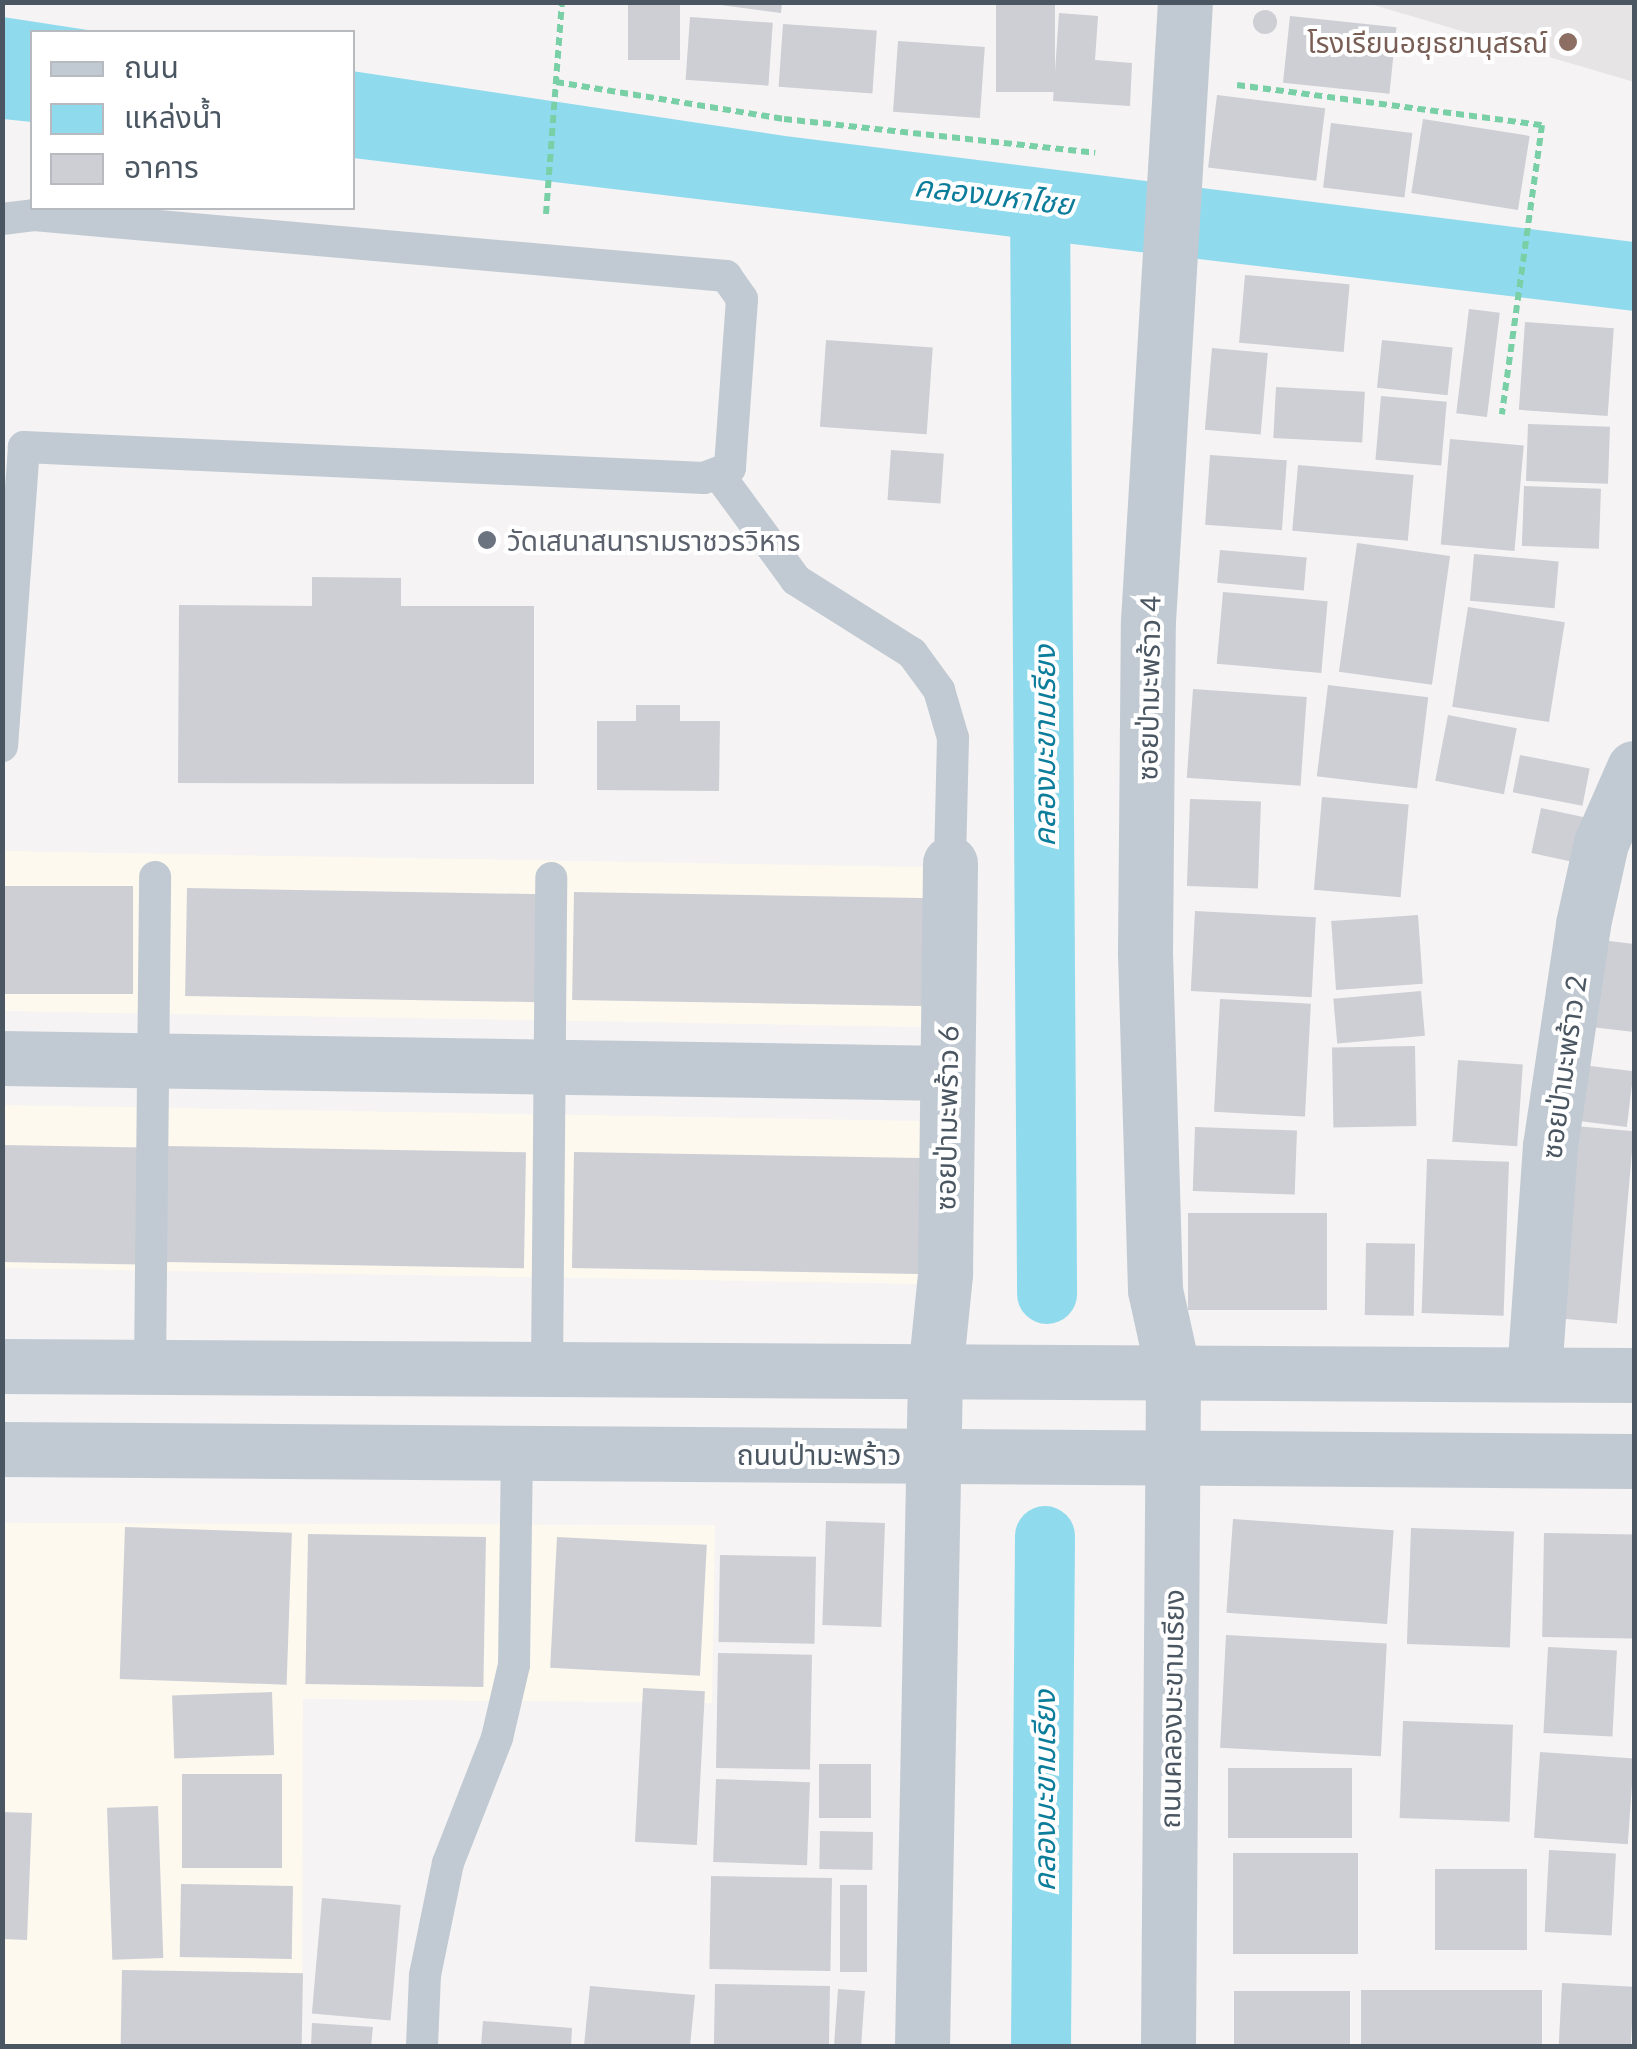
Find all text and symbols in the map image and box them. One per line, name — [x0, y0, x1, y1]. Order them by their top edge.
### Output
place label: โรงเรียนอยุธยานุสรณ์ — [1307, 25, 1548, 59]
legend — [30, 30, 355, 210]
marker: โรงเรียนอยุธยานุสรณ์ — [1557, 31, 1579, 53]
text: ถนน — [124, 48, 179, 84]
text: แหล่งน้ำ — [124, 98, 222, 134]
text: อาคาร — [124, 148, 199, 184]
water label: คลองมหาไชย — [912, 166, 1076, 222]
place label: วัดเสนาสนารามราชวรวิหาร — [507, 523, 800, 557]
marker: วัดเสนาสนารามราชวรวิหาร — [476, 529, 498, 551]
street label: ซอยป่ามะพร้าว 4 — [1130, 595, 1166, 781]
water label: คลองมะขามเรียง — [1025, 645, 1061, 847]
street label: ซอยป่ามะพร้าว 2 — [1533, 973, 1593, 1161]
street label: ซอยป่ามะพร้าว 6 — [928, 1025, 964, 1211]
street label: ถนนป่ามะพร้าว — [737, 1437, 901, 1471]
street label: ถนนคลองมะขามเรียง — [1152, 1589, 1190, 1829]
water label: คลองมะขามเรียง — [1025, 1690, 1061, 1892]

